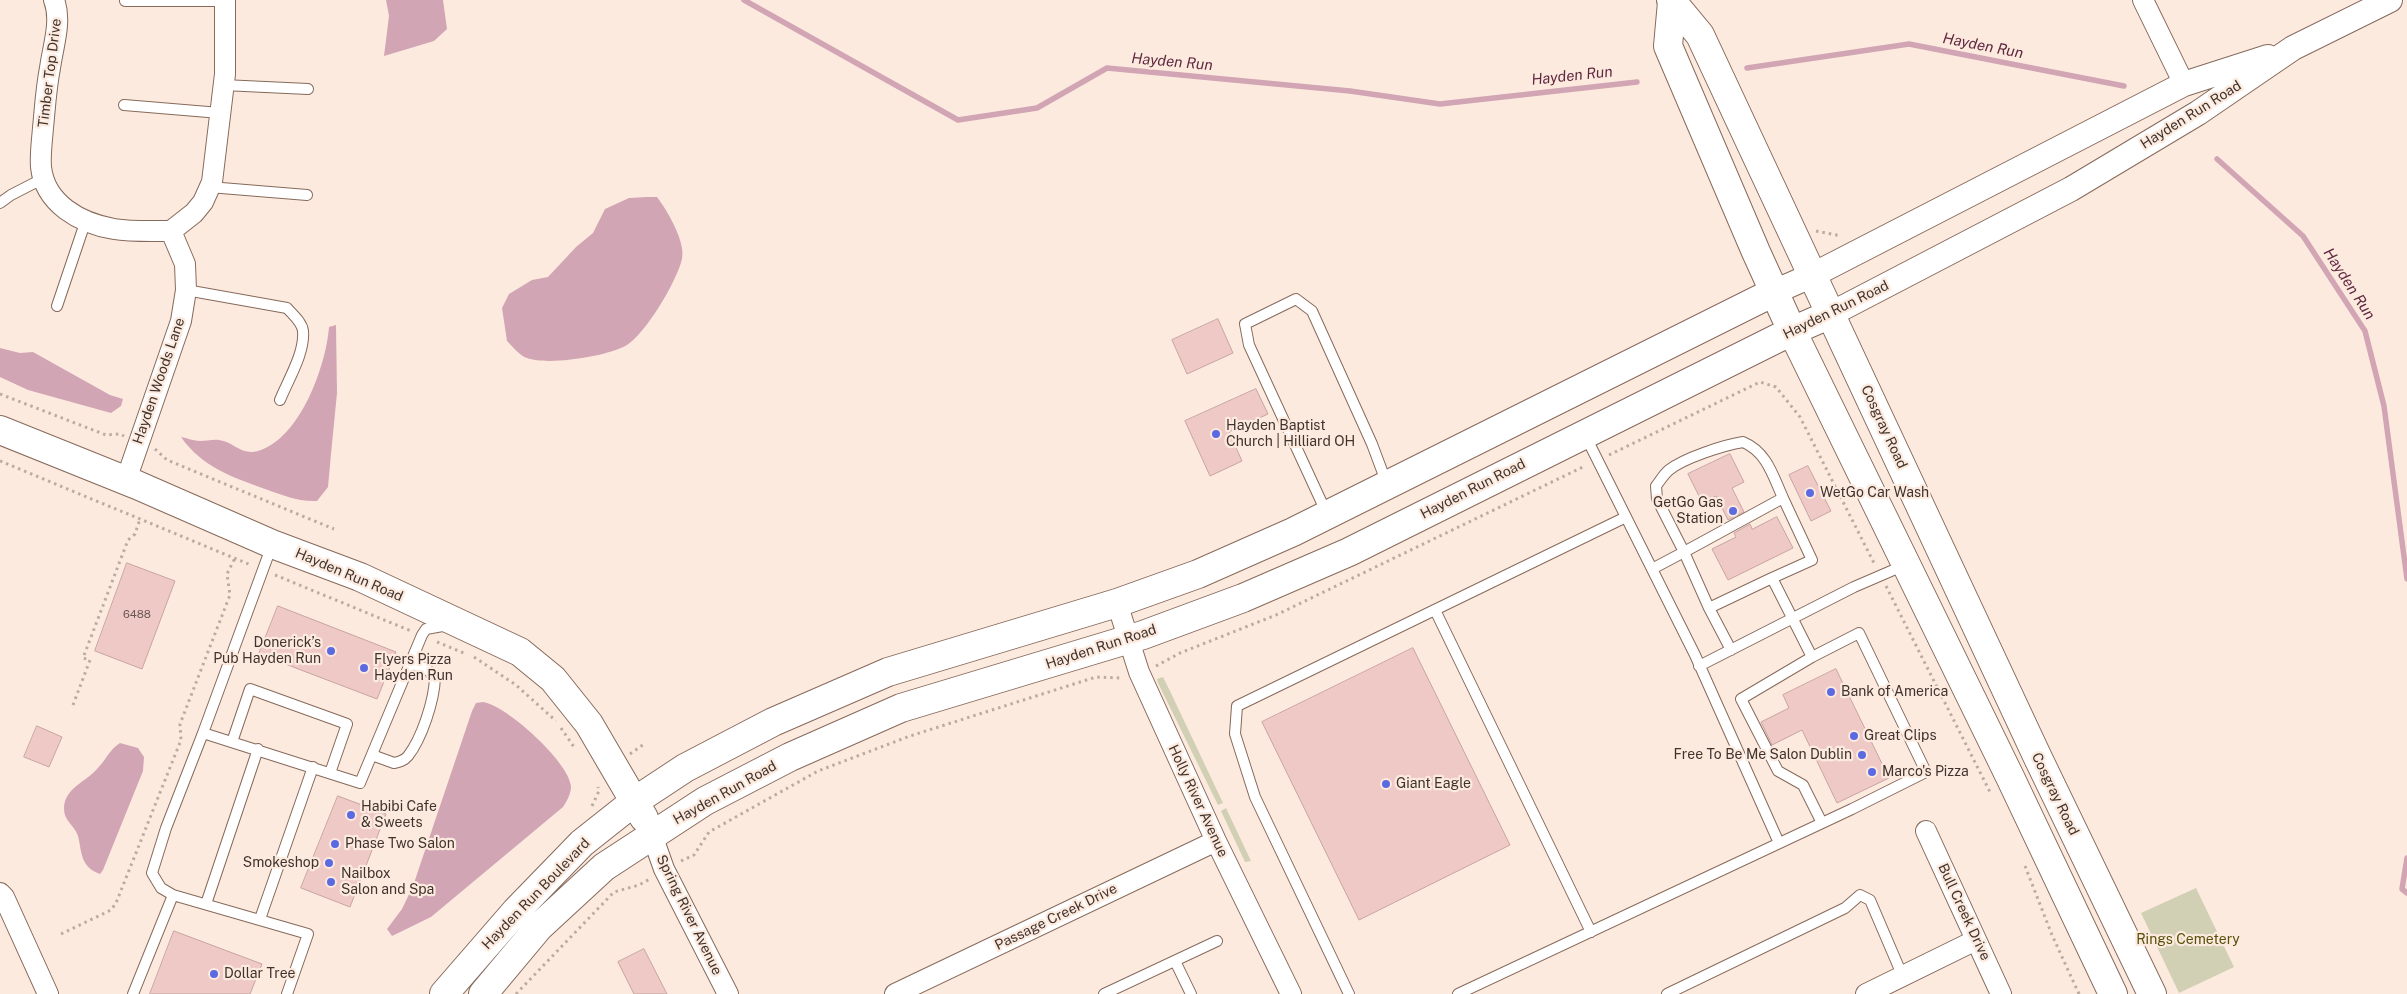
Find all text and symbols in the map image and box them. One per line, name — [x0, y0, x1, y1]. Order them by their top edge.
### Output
street label: Timber Top Drive — [35, 18, 65, 128]
water label: Hayden Run — [1941, 29, 2025, 63]
water label: Hayden Run — [1131, 49, 1213, 75]
water label: Hayden Run — [1530, 63, 1614, 89]
street label: Hayden Run Road — [2138, 77, 2244, 153]
water label: Hayden Run — [2319, 245, 2379, 323]
street label: Hayden Run Road — [1780, 277, 1892, 343]
street label: Hayden Woods Lane — [130, 316, 188, 446]
street label: Cosgray Road — [1857, 383, 1911, 471]
place label: Hayden Baptist Church | Hilliard OH — [1226, 418, 1355, 451]
marker: Hayden Baptist Church | Hilliard OH — [1210, 428, 1222, 440]
street label: Hayden Run Road — [1418, 455, 1528, 523]
place label: WetGo Car Wash — [1820, 485, 1929, 501]
marker: WetGo Car Wash — [1804, 487, 1816, 499]
place label: GetGo Gas Station — [1653, 495, 1723, 528]
marker: GetGo Gas Station — [1727, 505, 1739, 517]
street label: Hayden Run Road — [293, 545, 405, 605]
house number: 6488 — [123, 608, 151, 622]
street label: Hayden Run Road — [1043, 621, 1159, 673]
place label: Donerick’s Pub Hayden Run — [213, 635, 321, 668]
marker: Donerick’s Pub Hayden Run — [325, 645, 337, 657]
place label: Flyers Pizza Hayden Run — [374, 652, 453, 684]
marker: Flyers Pizza Hayden Run — [358, 662, 370, 674]
place label: Bank of America — [1841, 684, 1948, 700]
marker: Bank of America — [1825, 686, 1837, 698]
place label: Great Clips — [1864, 728, 1936, 744]
marker: Great Clips — [1848, 730, 1860, 742]
street label: Holly River Avenue — [1165, 742, 1231, 860]
place label: Free To Be Me Salon Dublin — [1674, 747, 1852, 763]
marker: Free To Be Me Salon Dublin — [1856, 749, 1868, 761]
street label: Cosgray Road — [2028, 750, 2082, 838]
street label: Hayden Run Road — [670, 758, 780, 828]
place label: Marco's Pizza — [1882, 764, 1969, 780]
marker: Marco's Pizza — [1866, 766, 1878, 778]
place label: Giant Eagle — [1396, 776, 1471, 792]
marker: Giant Eagle — [1380, 778, 1392, 790]
place label: Habibi Cafe & Sweets — [361, 799, 437, 832]
marker: Habibi Cafe & Sweets — [345, 809, 357, 821]
street label: Hayden Run Boulevard — [479, 835, 593, 953]
place label: Phase Two Salon — [345, 836, 455, 852]
marker: Phase Two Salon — [329, 838, 341, 850]
street label: Spring River Avenue — [653, 852, 725, 978]
place label: Smokeshop — [243, 855, 319, 871]
marker: Smokeshop — [323, 857, 335, 869]
street label: Bull Creek Drive — [1934, 861, 1994, 963]
place label: Nailbox Salon and Spa — [341, 866, 434, 899]
marker: Nailbox Salon and Spa — [325, 876, 337, 888]
street label: Passage Creek Drive — [992, 880, 1120, 954]
park label: Rings Cemetery — [2136, 932, 2240, 948]
place label: Dollar Tree — [224, 966, 296, 982]
marker: Dollar Tree — [208, 968, 220, 980]

